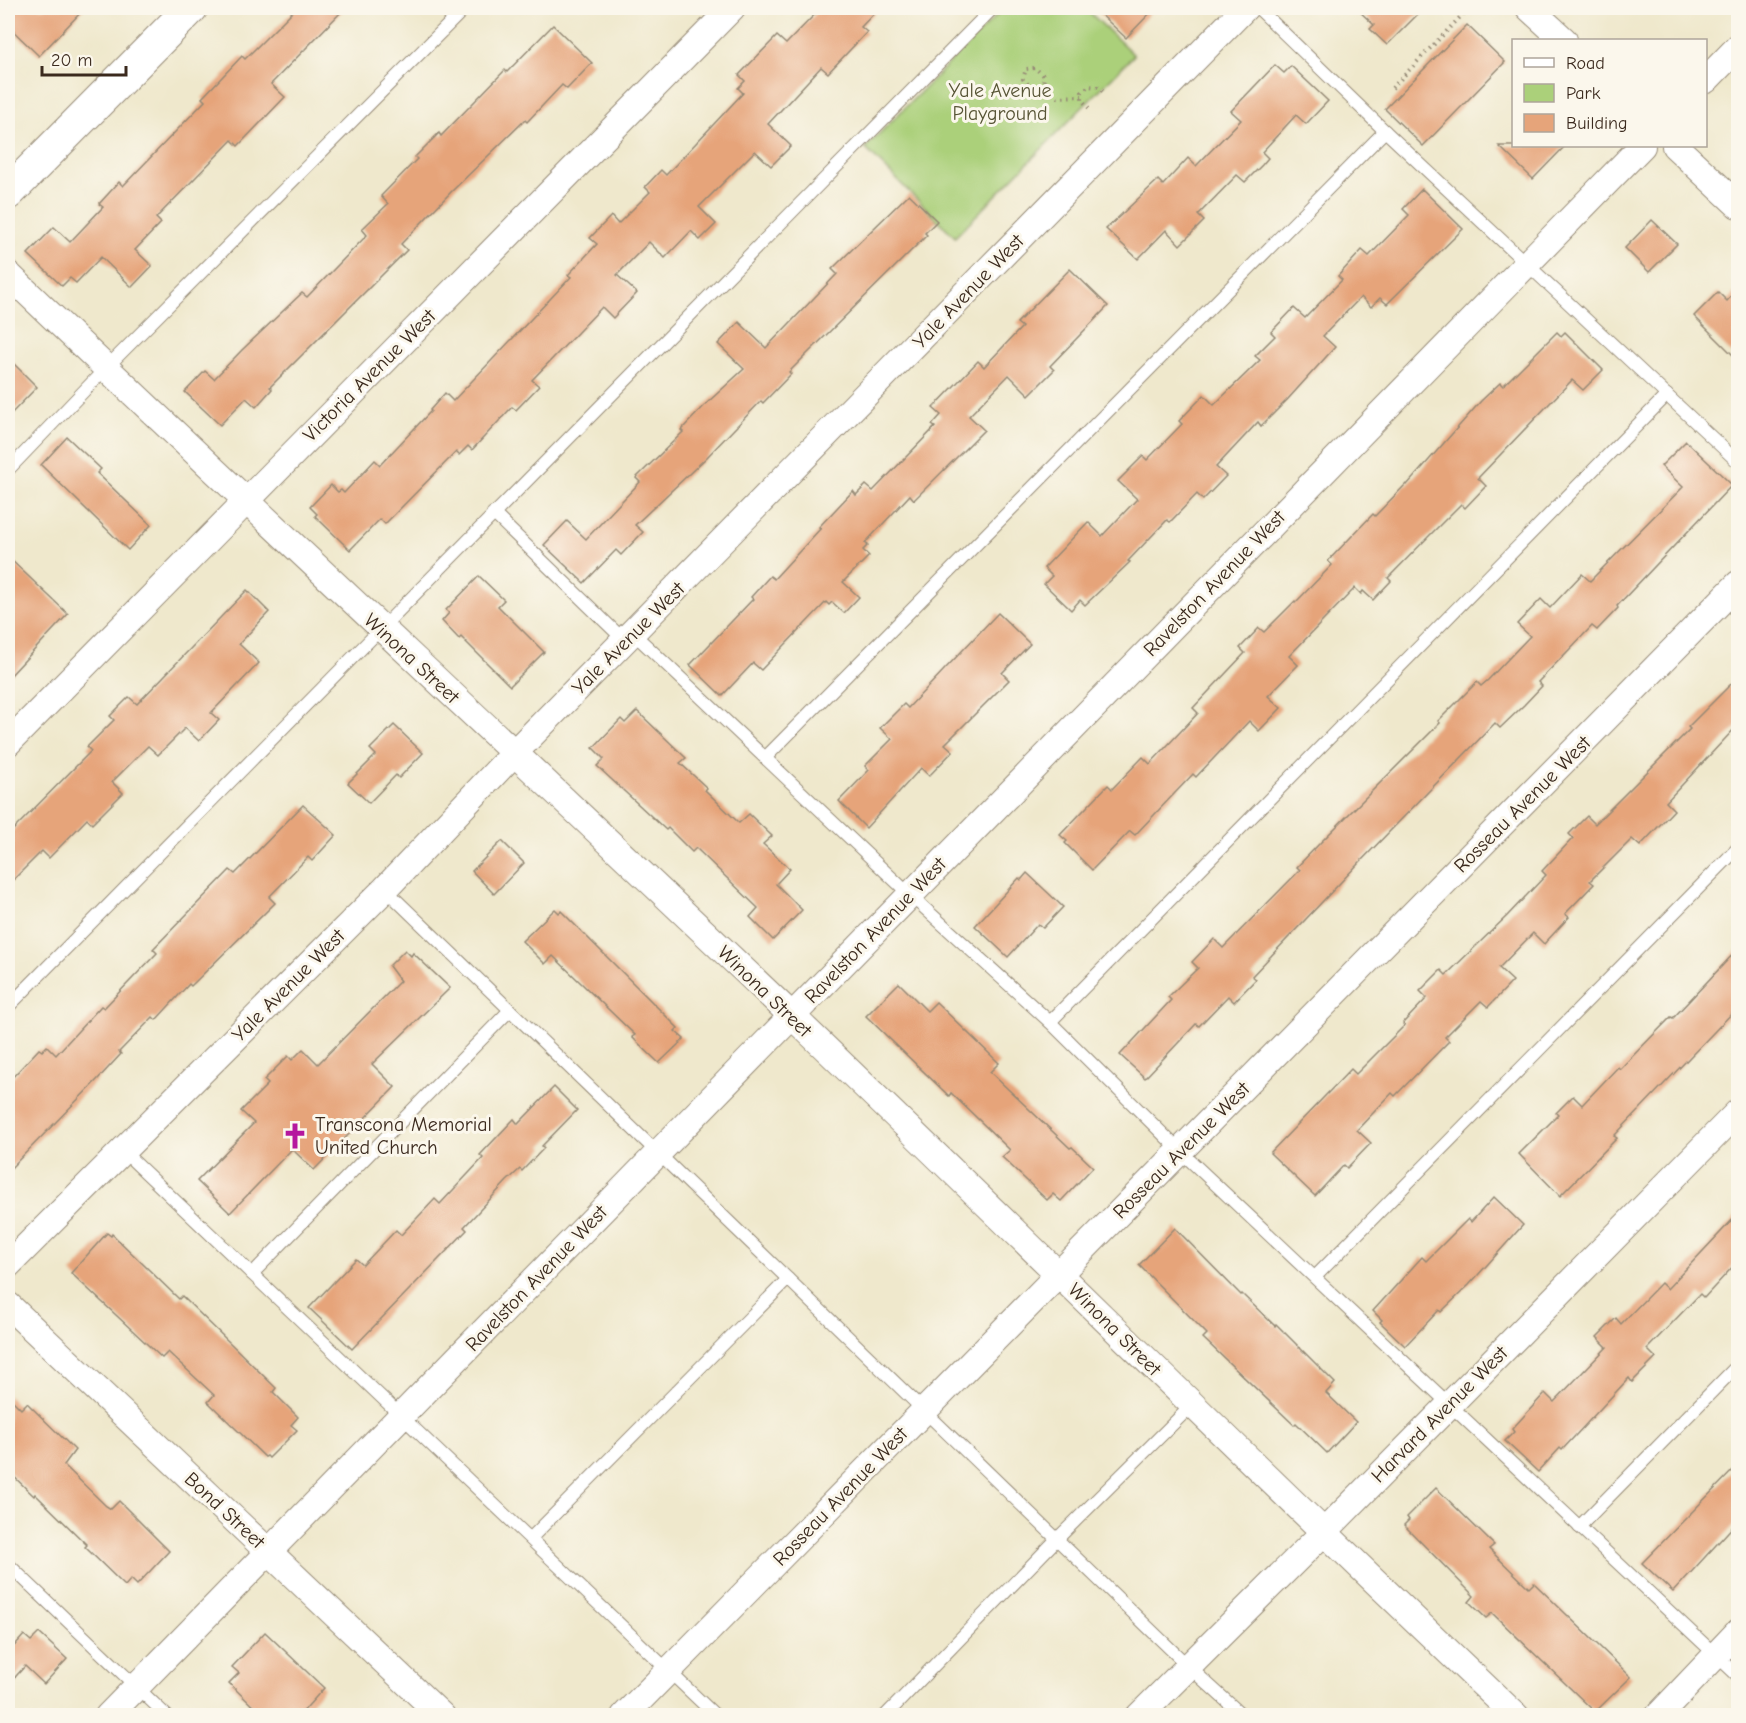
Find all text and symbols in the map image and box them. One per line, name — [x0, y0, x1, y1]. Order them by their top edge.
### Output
scale bar — [42, 39, 126, 77]
legend — [1512, 39, 1707, 147]
text: 20 m — [51, 50, 92, 71]
text: Road — [1566, 53, 1605, 74]
park label: Yale Avenue Playground — [949, 79, 1051, 125]
text: Park — [1566, 83, 1601, 104]
text: Building — [1566, 113, 1628, 134]
street label: Yale Avenue West — [908, 229, 1030, 353]
street label: Victoria Avenue West — [298, 303, 441, 446]
street label: Ravelston Avenue West — [1139, 505, 1291, 661]
street label: Yale Avenue West — [567, 576, 690, 699]
street label: Winona Street — [359, 608, 465, 709]
street label: Rosseau Avenue West — [1449, 730, 1596, 877]
street label: Ravelston Avenue West — [800, 852, 952, 1008]
street label: Yale Avenue West — [227, 923, 350, 1046]
street label: Winona Street — [713, 941, 817, 1043]
street label: Rosseau Avenue West — [1108, 1076, 1255, 1223]
place label: Transcona Memorial United Church — [315, 1113, 492, 1159]
church icon: Transcona Memorial United Church — [280, 1121, 310, 1151]
street label: Ravelston Avenue West — [461, 1200, 613, 1356]
street label: Winona Street — [1063, 1278, 1167, 1381]
street label: Harvard Avenue West — [1366, 1341, 1513, 1487]
street label: Rosseau Avenue West — [768, 1421, 913, 1570]
street label: Bond Street — [180, 1467, 271, 1554]

